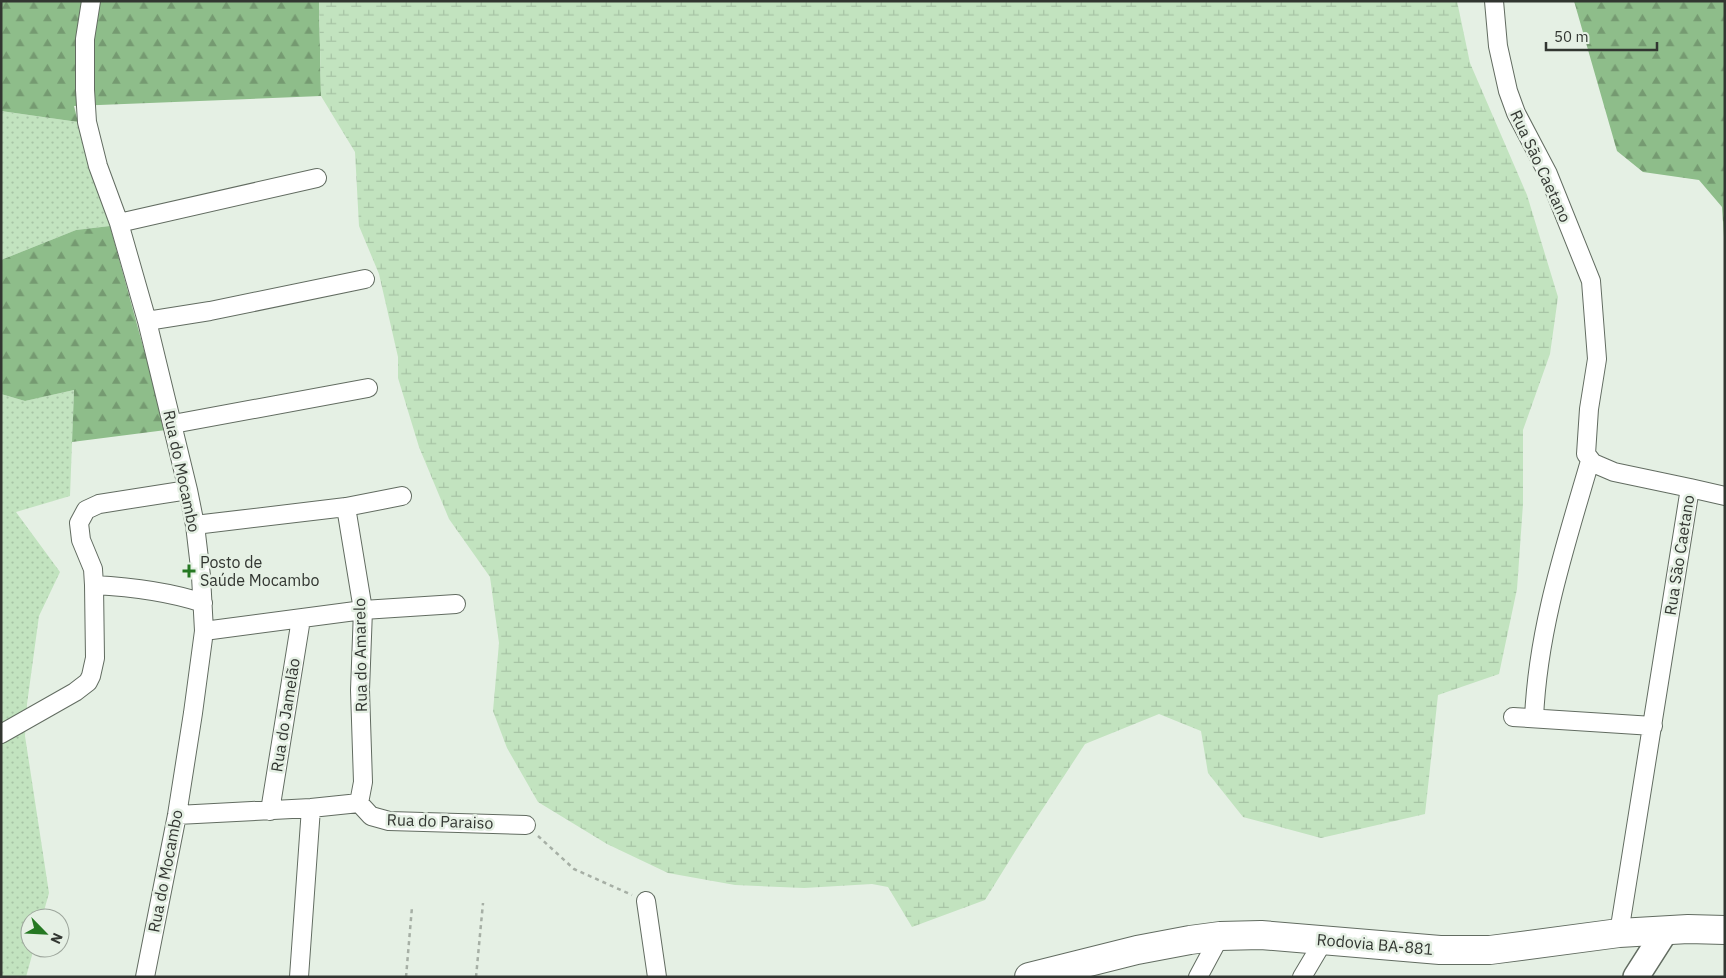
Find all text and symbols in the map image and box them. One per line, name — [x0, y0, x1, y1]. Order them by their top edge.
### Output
scale bar — [1546, 20, 1657, 52]
text: 50 m — [1554, 27, 1589, 46]
street label: Rua São Caetano — [1506, 107, 1576, 225]
street label: Rua do Mocambo — [159, 408, 205, 534]
street label: Rua São Caetano — [1660, 493, 1698, 617]
place label: Posto de Saúde Mocambo — [200, 552, 320, 590]
marker: Posto de Saúde Mocambo — [182, 564, 196, 578]
street label: Rua do Amarelo — [349, 598, 371, 712]
street label: Rua do Jamelão — [266, 657, 304, 773]
street label: Rua do Mocambo — [143, 808, 187, 934]
street label: Rua do Paraiso — [386, 809, 494, 833]
north arrow — [20, 908, 70, 958]
street label: Rodovia BA-881 — [1316, 929, 1434, 959]
text: N — [47, 930, 67, 947]

